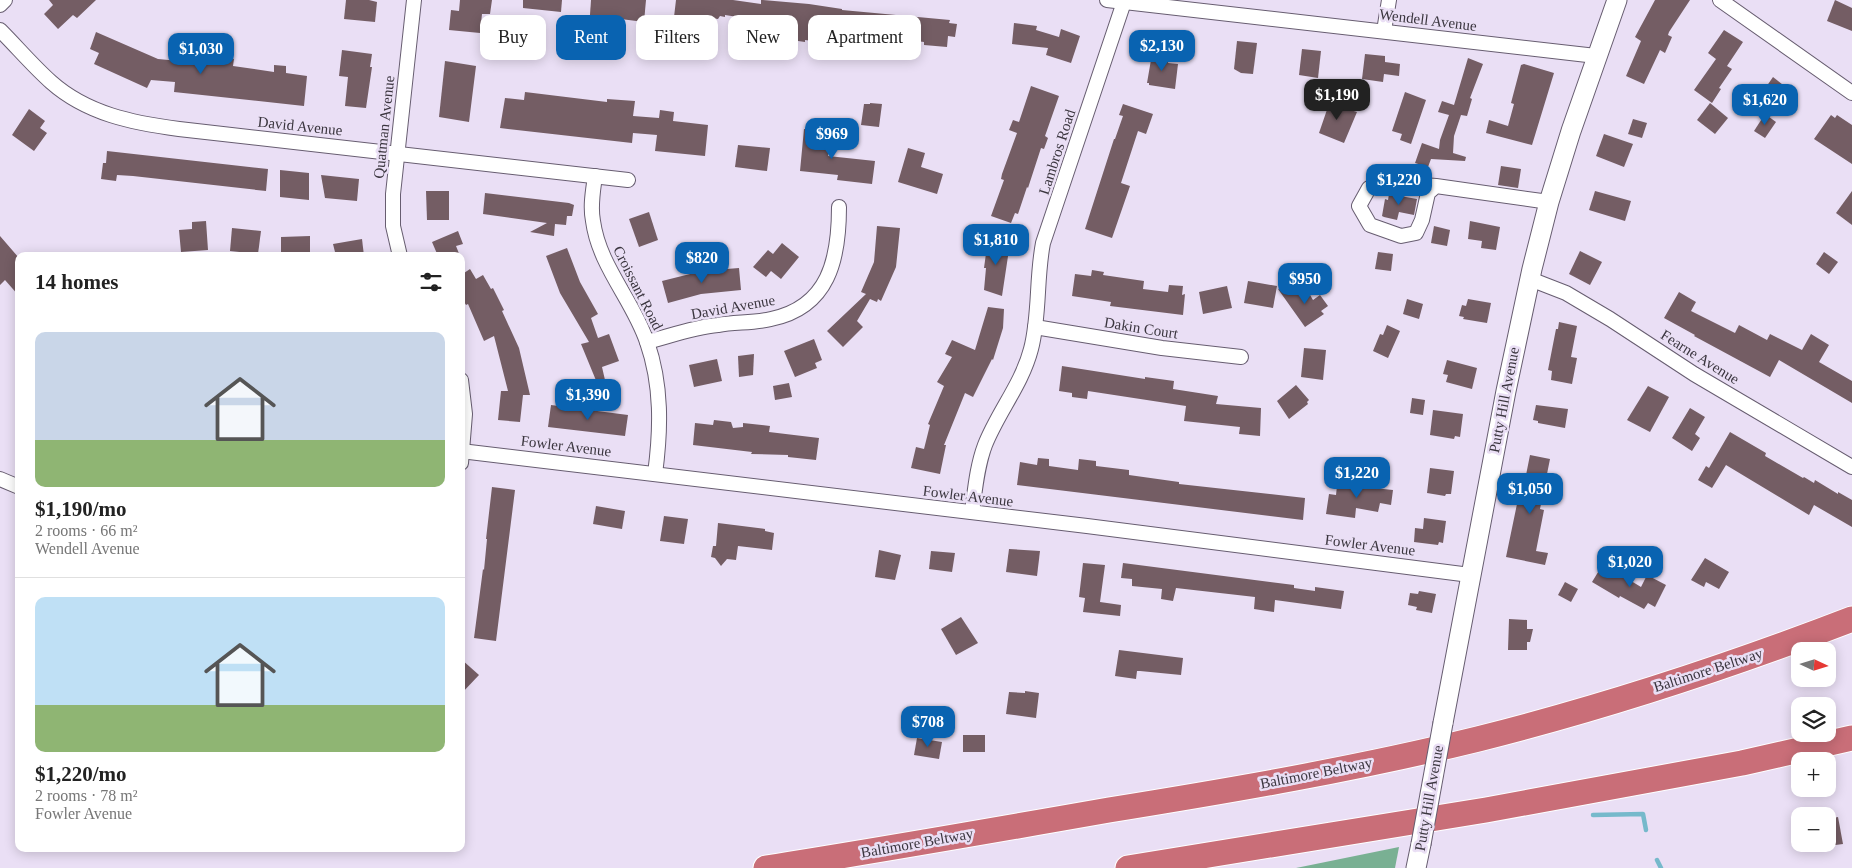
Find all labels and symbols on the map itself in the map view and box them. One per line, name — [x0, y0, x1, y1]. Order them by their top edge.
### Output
street label: Wendell Avenue — [1378, 6, 1478, 34]
pin: $2,130 — [1121, 30, 1203, 72]
pin: $1,030 — [160, 32, 242, 75]
street label: Quatman Avenue — [371, 74, 397, 179]
pin: $1,190 — [1296, 78, 1378, 121]
pin: $1,620 — [1724, 84, 1806, 126]
street label: Lambros Road — [1036, 107, 1078, 197]
street label: David Avenue — [257, 114, 343, 138]
pin: $969 — [802, 118, 862, 160]
pin: $1,220 — [1358, 164, 1440, 206]
pin: $1,810 — [955, 224, 1037, 266]
pin: $820 — [672, 242, 732, 284]
street label: Croissant Road — [610, 243, 666, 333]
pin: $950 — [1275, 262, 1335, 305]
street label: David Avenue — [690, 292, 777, 322]
street label: Dakin Court — [1103, 314, 1180, 342]
street label: Fearne Avenue — [1658, 327, 1742, 388]
street label: Putty Hill Avenue — [1486, 346, 1522, 454]
pin: $1,390 — [547, 378, 629, 421]
street label: Fowler Avenue — [520, 433, 612, 460]
pin: $1,220 — [1316, 456, 1398, 499]
pin: $1,050 — [1489, 472, 1571, 515]
street label: Fowler Avenue — [922, 483, 1014, 510]
street label: Fowler Avenue — [1324, 532, 1416, 559]
pin: $1,020 — [1589, 546, 1671, 588]
north arrow — [1791, 642, 1836, 688]
street label: Baltimore Beltway — [1651, 645, 1765, 695]
pin: $708 — [898, 706, 958, 748]
street label: Putty Hill Avenue — [1412, 743, 1446, 852]
street label: Baltimore Beltway — [1259, 754, 1374, 792]
street label: Baltimore Beltway — [860, 825, 975, 861]

